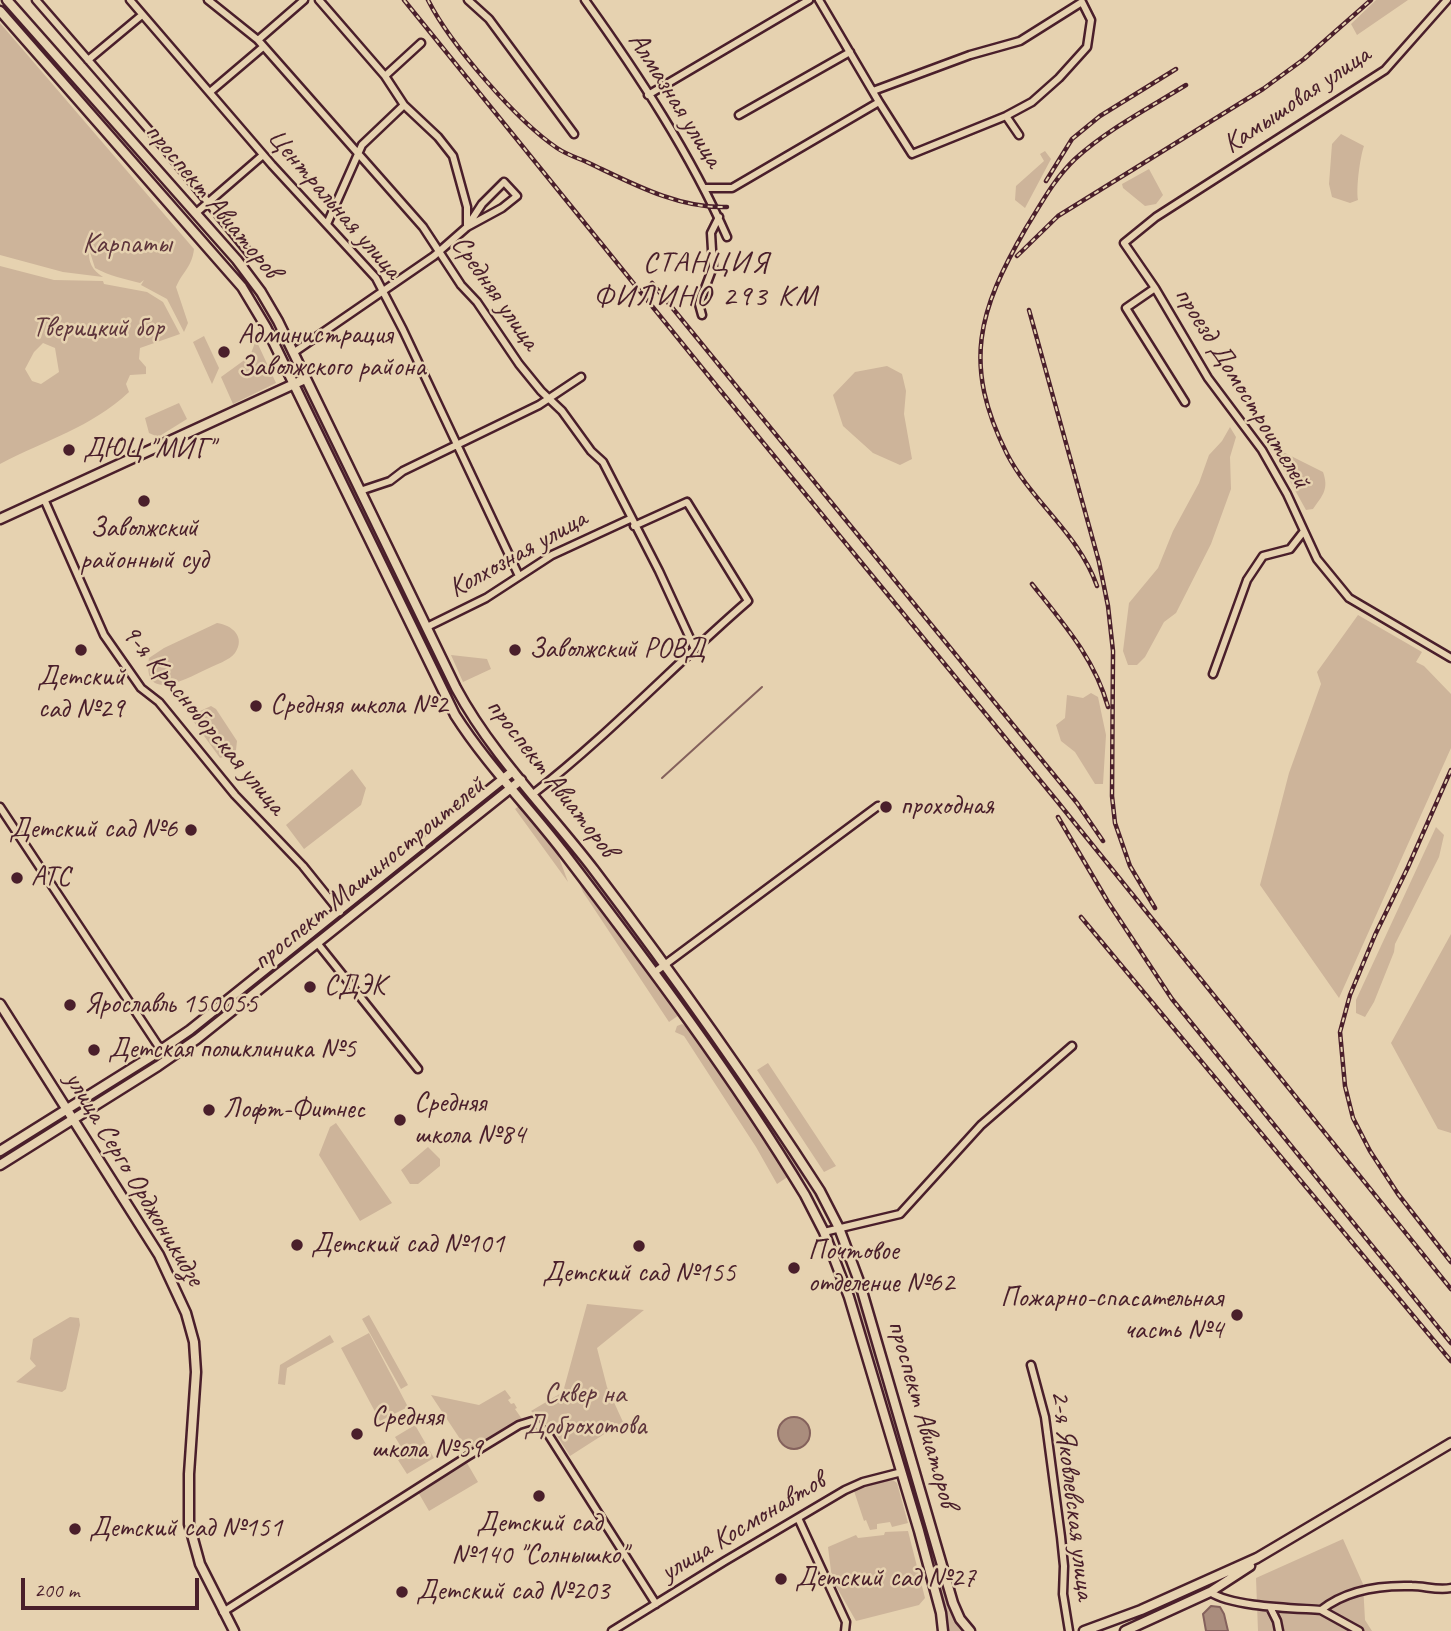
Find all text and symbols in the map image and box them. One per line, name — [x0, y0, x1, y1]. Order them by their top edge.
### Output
street label: Алмазная улица — [620, 26, 730, 174]
street label: Камышовая улица — [1217, 38, 1377, 162]
street label: проспект Авиаторов — [137, 116, 287, 286]
street label: Центральная улица — [259, 122, 409, 286]
park label: Карпаты — [83, 228, 171, 262]
street label: Средняя улица — [443, 229, 547, 357]
district label: СТАНЦИЯ ФИЛИНО 293 КМ — [596, 245, 816, 316]
street label: проезд Домостроителей — [1166, 281, 1318, 495]
park label: Тверицкий бор — [32, 312, 164, 346]
place label: Администрация Заволжского района — [238, 319, 425, 385]
marker: Администрация Заволжского района — [216, 344, 232, 360]
place label: ДЮЦ "МИГ" — [83, 433, 214, 467]
marker: ДЮЦ "МИГ" — [61, 442, 77, 458]
marker: Заволжский районный суд — [136, 493, 152, 509]
street label: Колхозная улица — [443, 502, 593, 606]
place label: Заволжский районный суд — [80, 512, 208, 578]
street label: 9-я Красноборская улица — [114, 618, 292, 822]
place label: Заволжский РОВД — [529, 633, 705, 667]
marker: Детский сад №29 — [73, 642, 89, 658]
marker: Заволжский РОВД — [507, 642, 523, 658]
place label: Детский сад №29 — [37, 661, 125, 727]
place label: Средняя школа №2 — [270, 689, 447, 723]
street label: проспект Авиаторов — [478, 691, 624, 865]
marker: Средняя школа №2 — [248, 698, 264, 714]
street label: проспект Машиностроителей — [246, 770, 492, 978]
place label: проходная — [900, 790, 994, 824]
marker: проходная — [878, 799, 894, 815]
place label: Детский сад №6 — [9, 813, 177, 847]
marker: Детский сад №6 — [183, 822, 199, 838]
place label: АТС — [31, 861, 70, 895]
marker: АТС — [9, 870, 25, 886]
place label: СДЭК — [324, 970, 385, 1004]
marker: СДЭК — [302, 979, 318, 995]
place label: Ярославль 150055 — [84, 988, 258, 1022]
marker: Ярославль 150055 — [62, 997, 78, 1013]
place label: Детская поликлиника №5 — [108, 1033, 356, 1067]
marker: Детская поликлиника №5 — [86, 1042, 102, 1058]
street label: улица Серго Орджоникидзе — [57, 1066, 211, 1292]
place label: Средняя школа №84 — [414, 1087, 525, 1153]
place label: Лофт-Фитнес — [223, 1093, 365, 1127]
marker: Лофт-Фитнес — [201, 1102, 217, 1118]
marker: Средняя школа №84 — [392, 1112, 408, 1128]
place label: Детский сад №101 — [311, 1228, 504, 1262]
place label: Почтовое отделение №62 — [808, 1235, 954, 1301]
marker: Детский сад №101 — [289, 1237, 305, 1253]
marker: Детский сад №155 — [631, 1238, 647, 1254]
place label: Детский сад №155 — [542, 1257, 736, 1291]
marker: Почтовое отделение №62 — [786, 1260, 802, 1276]
place label: Пожарно-спасательная часть №4 — [1001, 1282, 1223, 1348]
marker: Пожарно-спасательная часть №4 — [1229, 1307, 1245, 1323]
street label: проспект Авиаторов — [879, 1316, 965, 1512]
park label: Сквер на Доброхотова — [524, 1378, 646, 1444]
street label: 2-я Яковлевская улица — [1042, 1388, 1102, 1602]
place label: Средняя школа №59 — [371, 1401, 482, 1467]
marker: Средняя школа №59 — [349, 1426, 365, 1442]
street label: улица Космонавтов — [655, 1465, 831, 1589]
marker: Детский сад №140 "Солнышко" — [531, 1488, 547, 1504]
place label: Детский сад №140 "Солнышко" — [451, 1507, 627, 1573]
place label: Детский сад №151 — [89, 1512, 282, 1546]
marker: Детский сад №151 — [67, 1521, 83, 1537]
place label: Детский сад №27 — [795, 1562, 976, 1596]
scale bar — [24, 1564, 203, 1608]
marker: Детский сад №27 — [773, 1571, 789, 1587]
place label: Детский сад №203 — [416, 1575, 609, 1609]
text: 200 m — [34, 1577, 79, 1603]
marker: Детский сад №203 — [394, 1584, 410, 1600]

